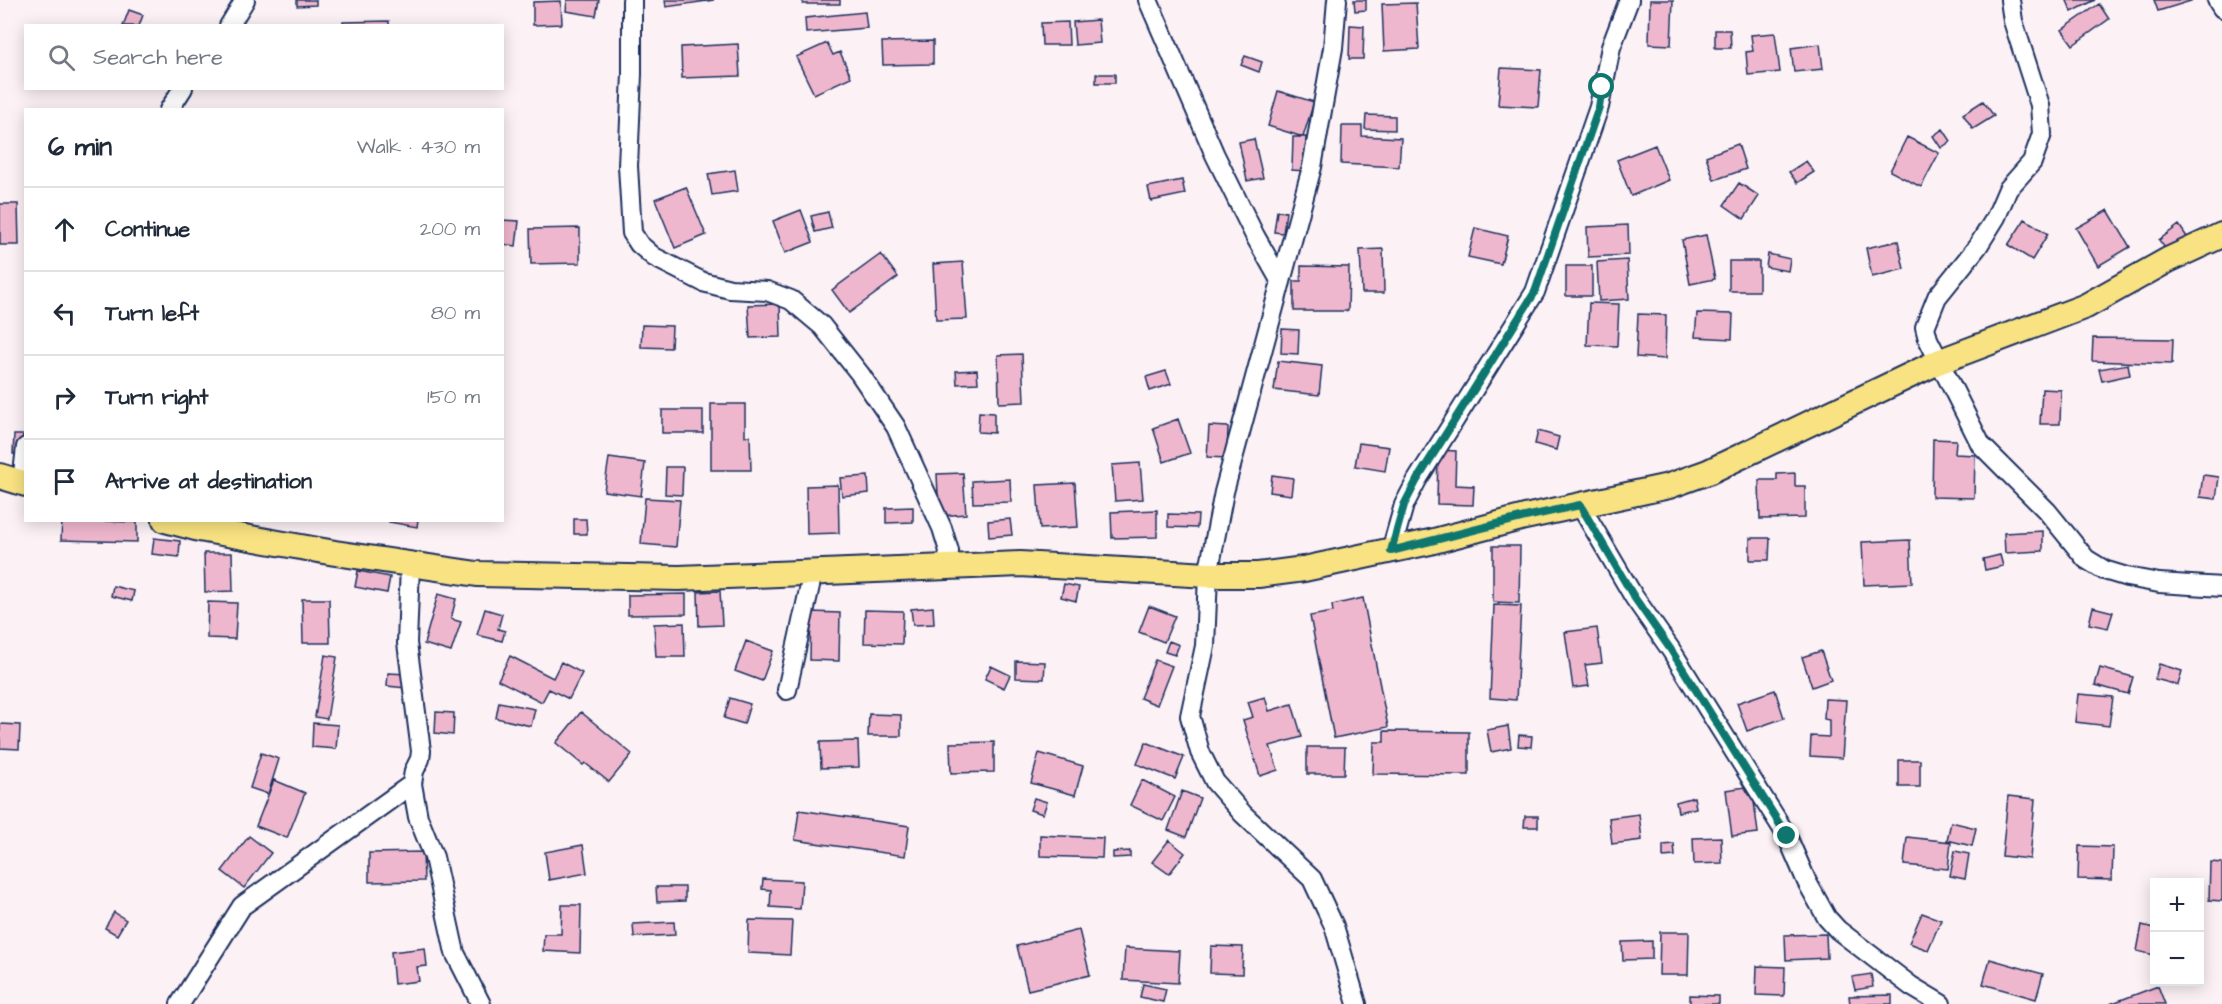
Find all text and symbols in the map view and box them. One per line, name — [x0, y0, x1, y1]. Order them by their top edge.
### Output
search box — [24, 24, 504, 90]
icon: search — [45, 41, 78, 74]
text: Search here — [93, 42, 223, 73]
route start — [1588, 73, 1614, 99]
text: 6 min — [48, 129, 112, 165]
text: Walk · 430 m — [357, 133, 480, 161]
icon: ahead — [48, 213, 81, 246]
text: Continue — [105, 214, 190, 245]
text: 200 m — [420, 215, 480, 243]
icon: left — [48, 297, 81, 330]
text: Turn left — [105, 298, 199, 329]
text: 80 m — [431, 299, 480, 327]
icon: right — [48, 381, 81, 414]
text: Turn right — [105, 382, 208, 413]
text: 150 m — [427, 383, 480, 411]
icon: arrive — [48, 465, 81, 498]
text: Arrive at destination — [105, 466, 312, 497]
route end — [1773, 822, 1799, 848]
map controls — [2150, 878, 2204, 986]
button: + — [2150, 878, 2204, 932]
button: − — [2150, 932, 2204, 986]

